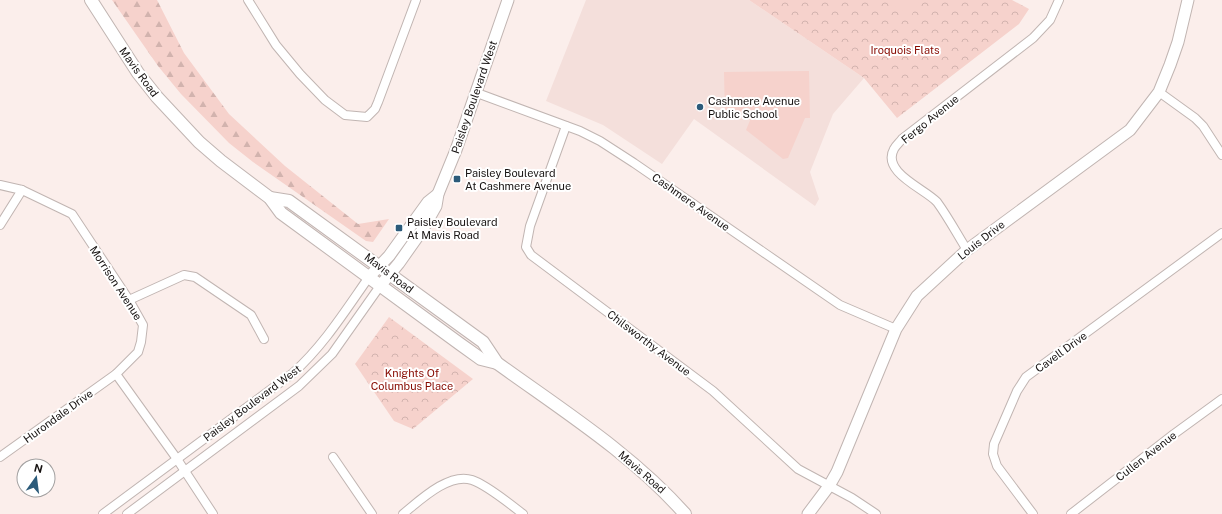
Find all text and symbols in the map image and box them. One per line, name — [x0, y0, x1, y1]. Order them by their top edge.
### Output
street label: Paisley Boulevard West — [449, 39, 499, 155]
park label: Iroquois Flats — [870, 44, 940, 56]
street label: Mavis Road — [117, 45, 161, 99]
street label: Fergo Avenue — [899, 92, 961, 146]
place label: Cashmere Avenue Public School — [708, 95, 800, 120]
marker: Cashmere Avenue Public School — [695, 102, 705, 112]
place label: Paisley Boulevard At Cashmere Avenue — [465, 167, 571, 192]
street label: Cashmere Avenue — [650, 171, 732, 233]
marker: Paisley Boulevard At Cashmere Avenue — [452, 174, 462, 184]
place label: Paisley Boulevard At Mavis Road — [407, 216, 498, 241]
street label: Louis Drive — [955, 218, 1007, 262]
marker: Paisley Boulevard At Mavis Road — [394, 223, 404, 233]
street label: Morrison Avenue — [88, 244, 144, 322]
street label: Mavis Road — [362, 251, 416, 295]
street label: Chilsworthy Avenue — [605, 308, 693, 378]
street label: Cavell Drive — [1033, 329, 1089, 375]
street label: Paisley Boulevard West — [201, 362, 303, 444]
park label: Knights Of Columbus Place — [371, 367, 453, 392]
street label: Hurondale Drive — [21, 387, 95, 445]
street label: Cullen Avenue — [1113, 429, 1179, 483]
street label: Mavis Road — [616, 448, 668, 496]
north arrow — [16, 458, 56, 498]
text: N — [33, 461, 44, 475]

